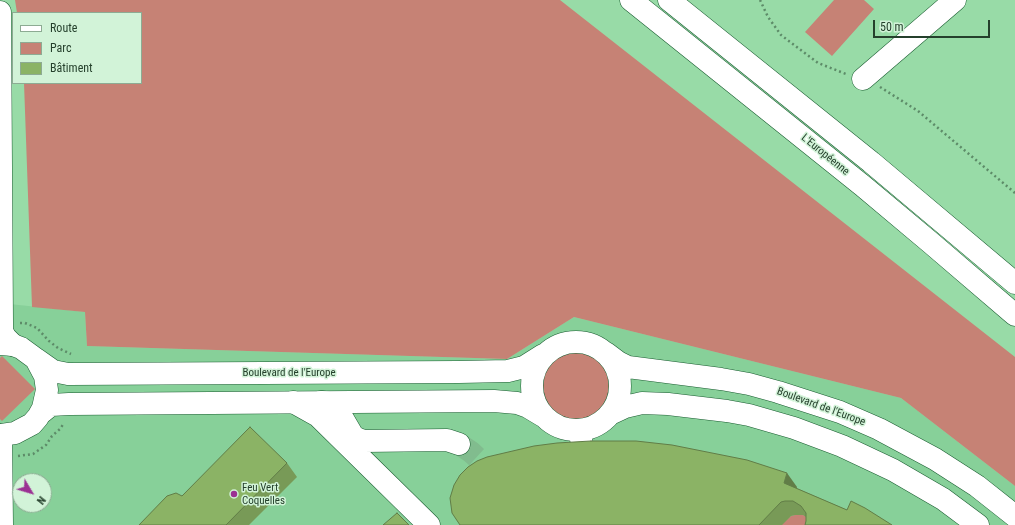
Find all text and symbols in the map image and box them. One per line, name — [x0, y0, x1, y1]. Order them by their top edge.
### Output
legend — [12, 12, 142, 84]
scale bar — [875, 12, 992, 38]
text: 50 m — [880, 20, 904, 34]
text: Route — [50, 21, 77, 35]
text: Parc — [50, 41, 71, 55]
text: Bâtiment — [50, 61, 93, 75]
street label: L'Européenne — [798, 132, 852, 178]
street label: Boulevard de l'Europe — [242, 366, 336, 380]
street label: Boulevard de l'Europe — [775, 385, 867, 429]
north arrow — [12, 473, 52, 513]
place label: Feu Vert Coquelles — [242, 481, 285, 507]
marker: Feu Vert Coquelles — [229, 489, 239, 499]
text: N — [34, 493, 48, 507]

